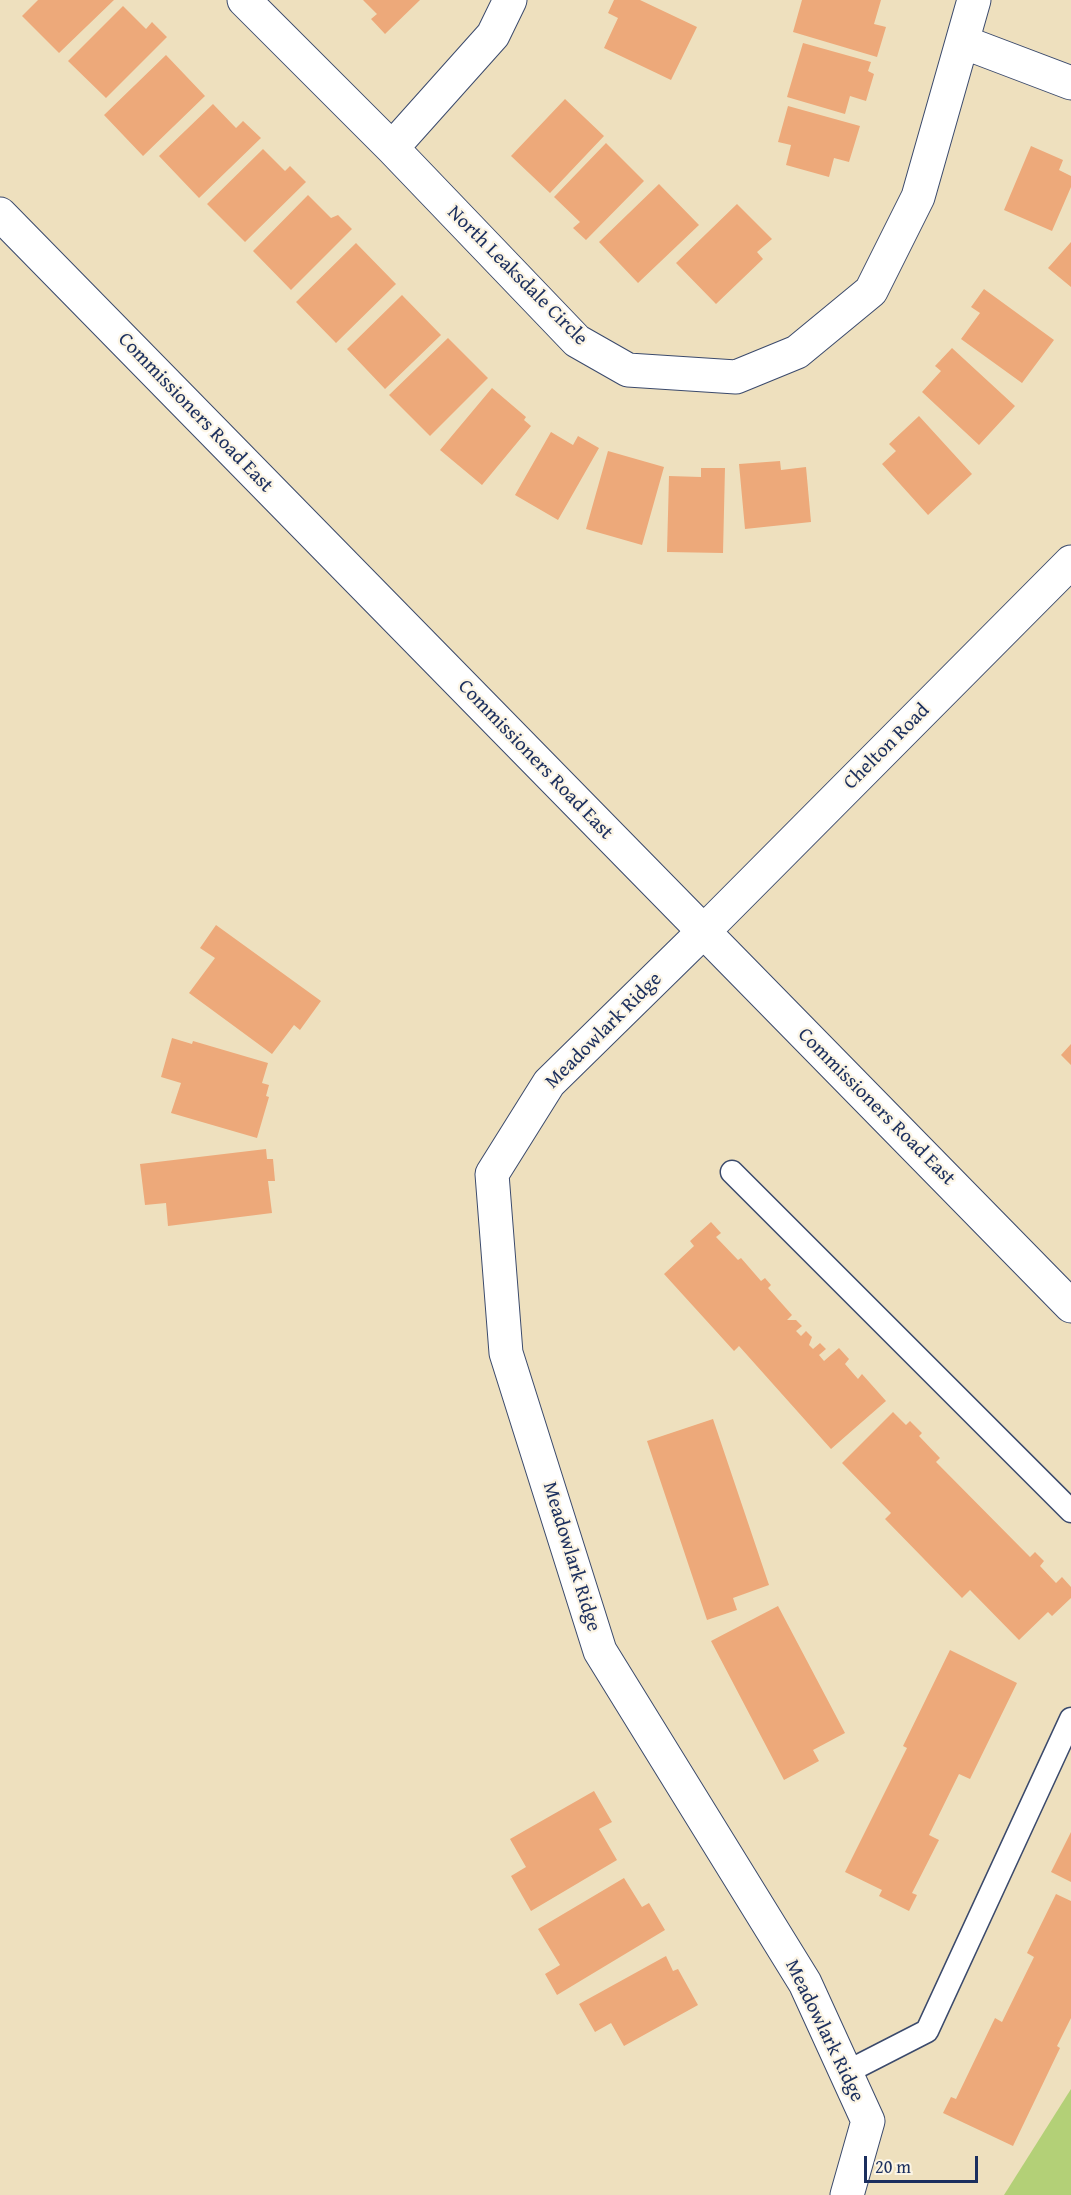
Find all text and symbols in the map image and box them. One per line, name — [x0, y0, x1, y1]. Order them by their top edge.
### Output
street label: North Leaksdale Circle — [442, 201, 592, 351]
street label: Commissioners Road East — [112, 328, 278, 498]
street label: Commissioners Road East — [452, 675, 618, 845]
street label: Chelton Road — [839, 699, 935, 795]
street label: Meadowlark Ridge — [541, 968, 667, 1094]
street label: Commissioners Road East — [792, 1023, 960, 1191]
street label: Meadowlark Ridge — [537, 1479, 605, 1635]
street label: Meadowlark Ridge — [779, 1956, 869, 2106]
scale bar — [867, 2144, 981, 2182]
text: 20 m — [875, 2153, 911, 2180]

